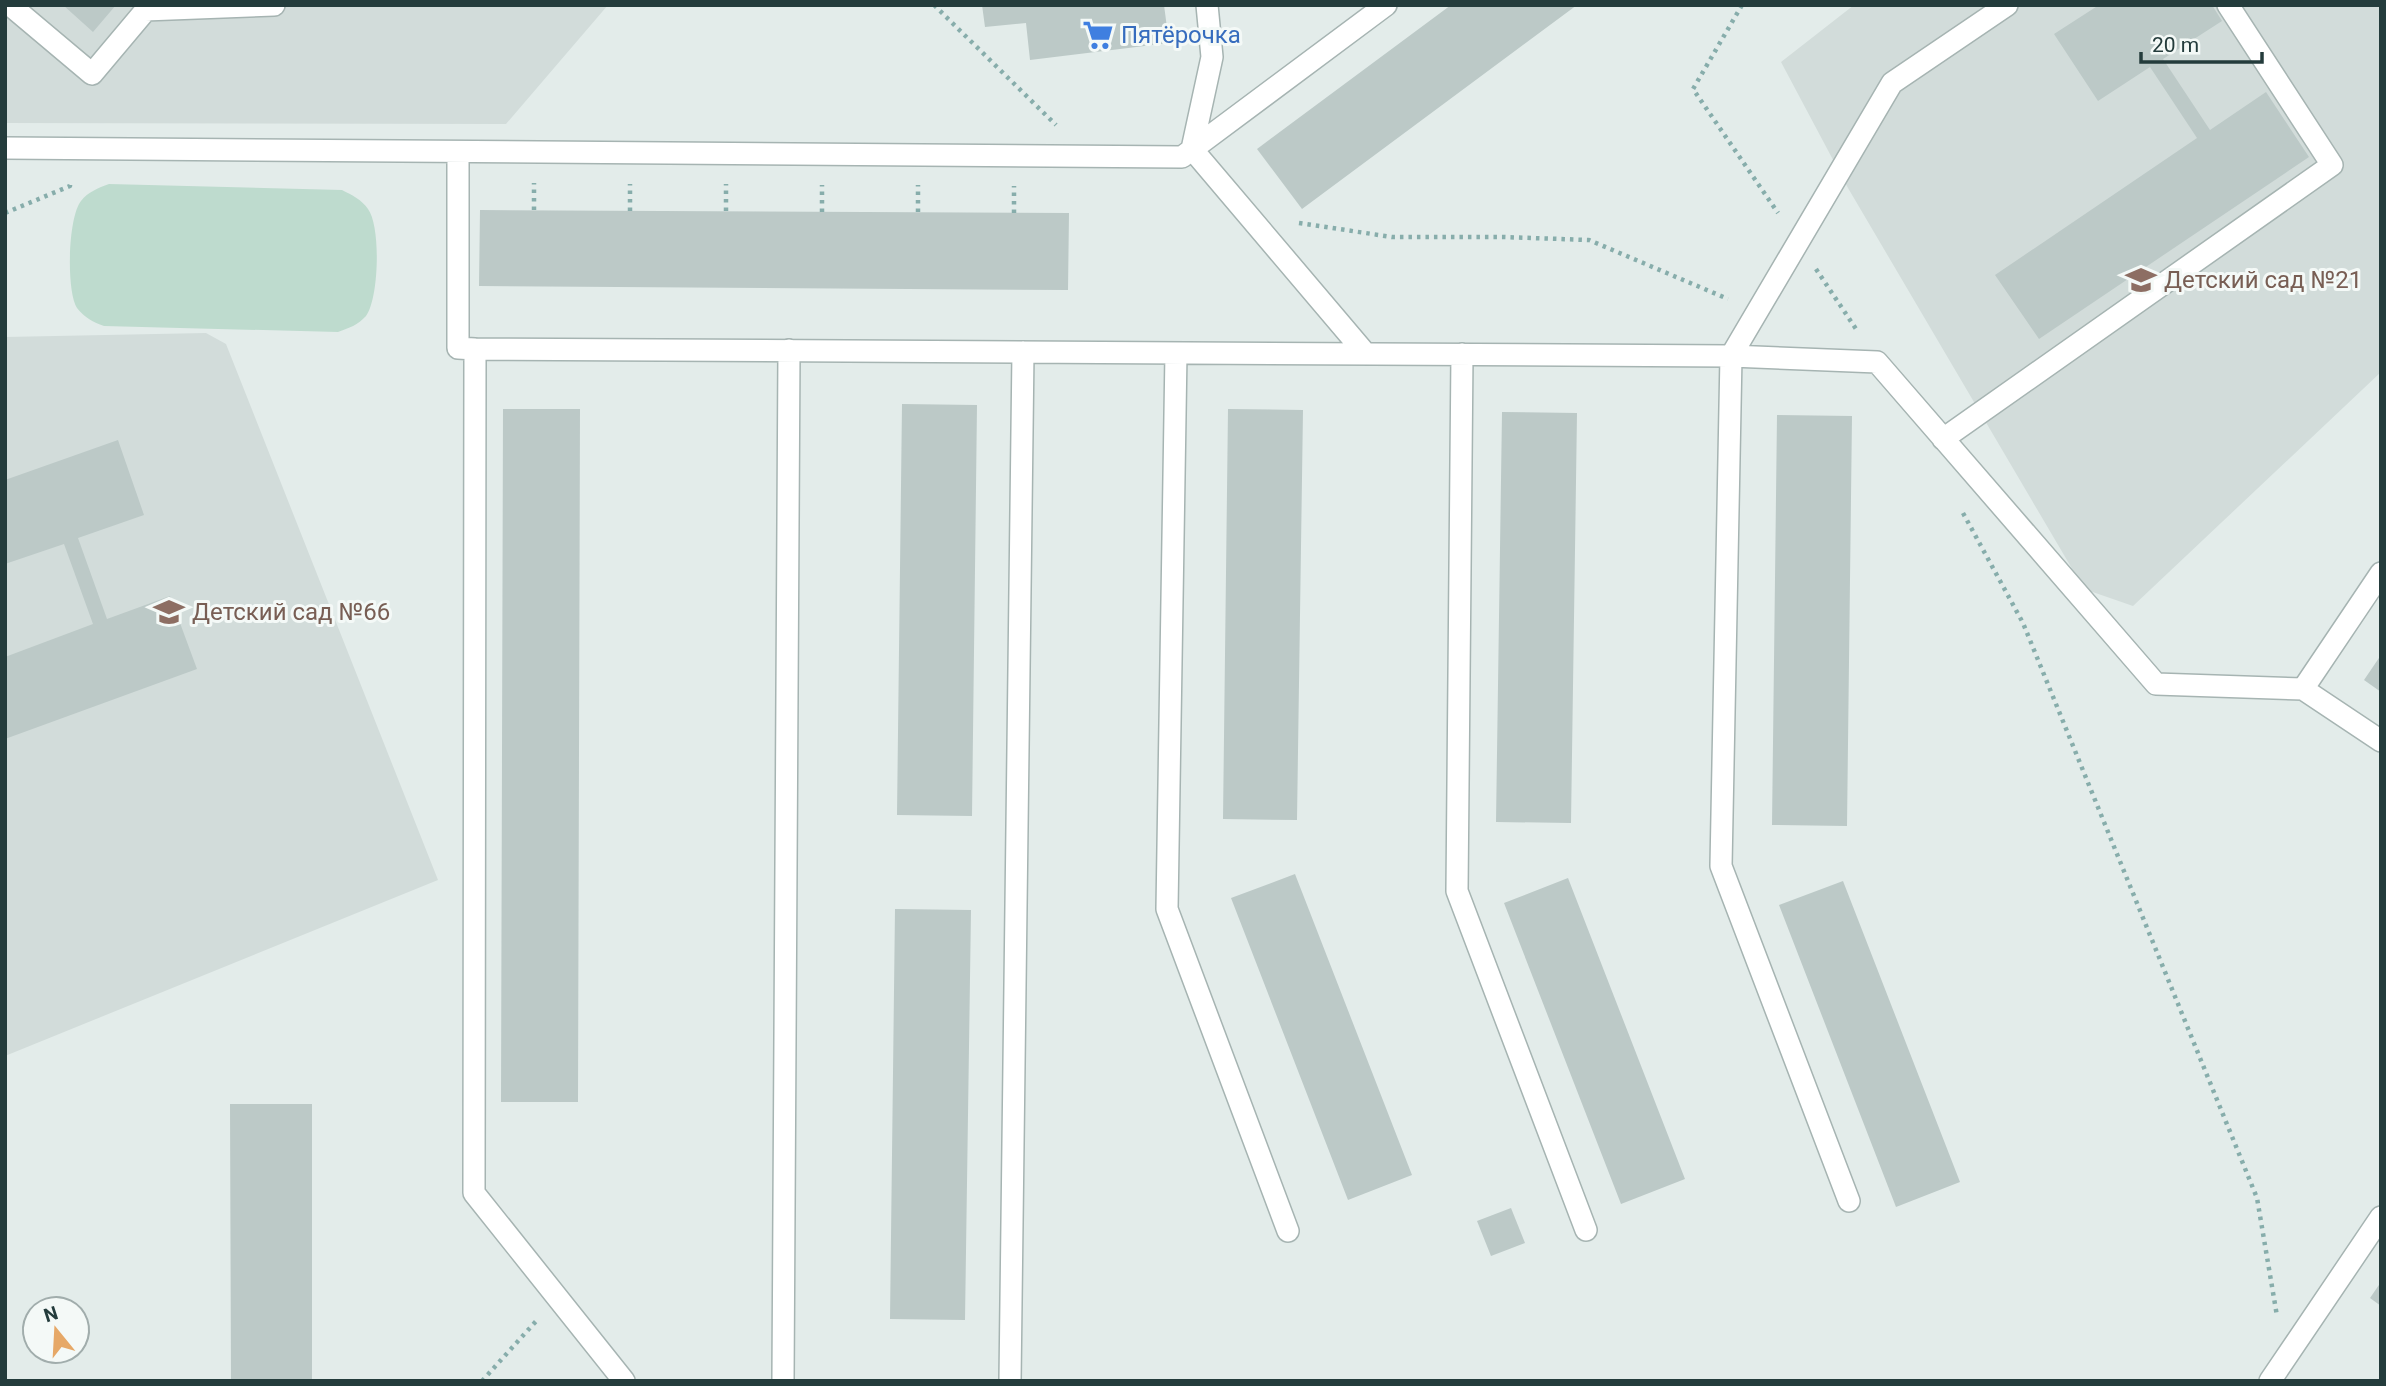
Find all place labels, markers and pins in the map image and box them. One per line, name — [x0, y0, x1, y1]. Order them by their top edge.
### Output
supermarket icon: Пятёрочка — [1081, 18, 1115, 52]
place label: Пятёрочка — [1121, 21, 1241, 49]
school or university icon: Детский сад №21 — [2124, 263, 2158, 297]
place label: Детский сад №21 — [2164, 266, 2362, 294]
school or university icon: Детский сад №66 — [152, 595, 186, 629]
place label: Детский сад №66 — [192, 598, 390, 626]

